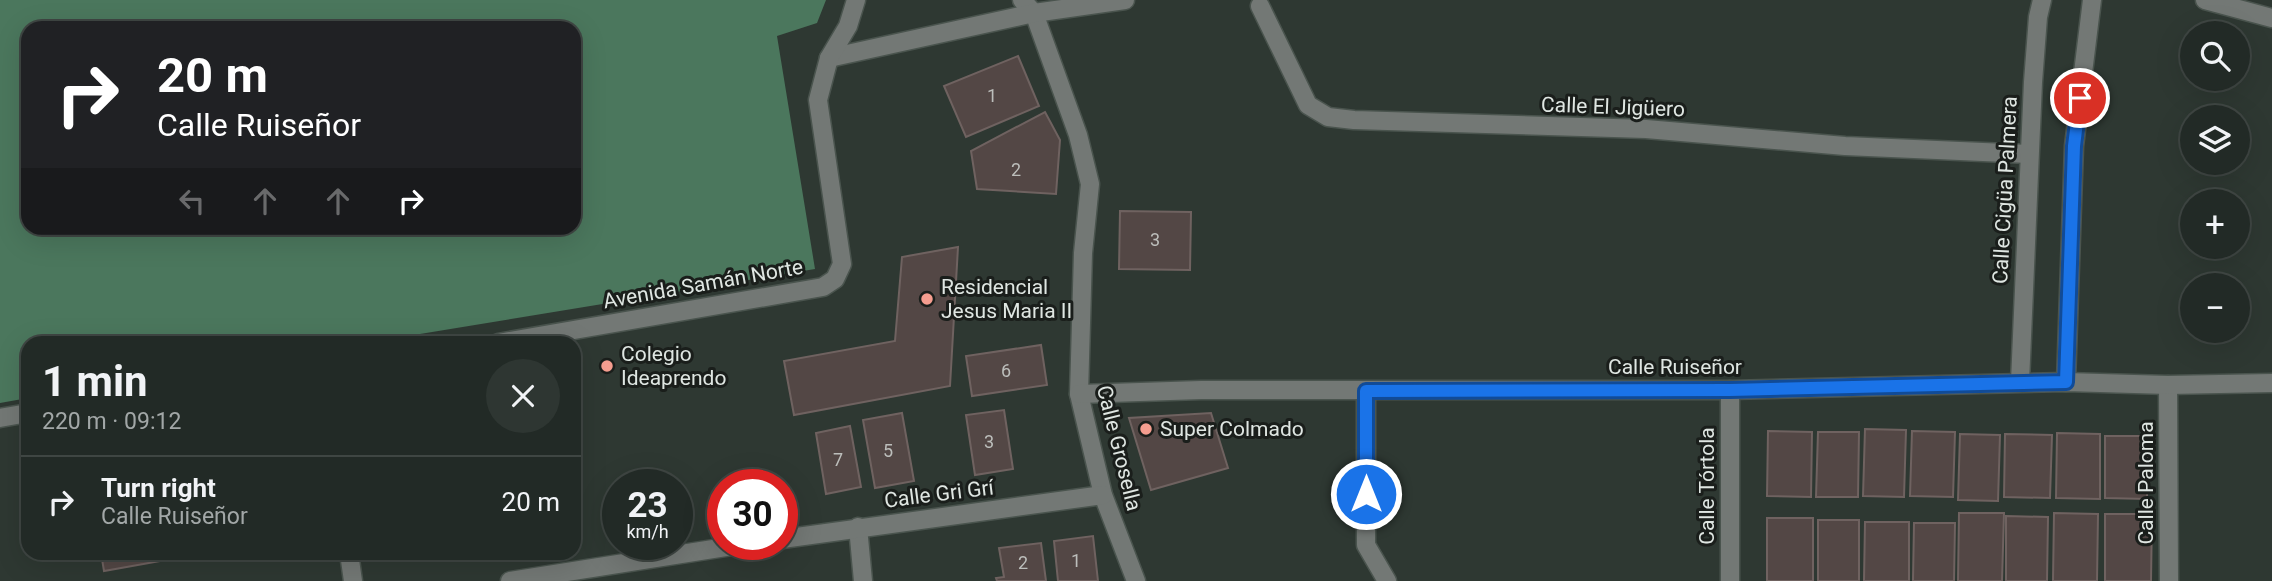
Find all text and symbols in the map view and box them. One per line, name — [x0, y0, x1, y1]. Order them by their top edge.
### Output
map controls — [2180, 21, 2250, 343]
button: search — [2180, 21, 2250, 91]
text: 20 m — [157, 47, 268, 104]
icon: right — [42, 49, 133, 140]
pin — [2050, 68, 2110, 128]
icon: arrive — [2061, 79, 2099, 117]
house number: 1 — [987, 85, 997, 106]
street label: Calle El Jigüero — [1541, 92, 1685, 122]
street label: Calle Cigüa Palmera — [1988, 96, 2022, 284]
button: layers — [2180, 105, 2250, 175]
text: Calle Ruiseñor — [157, 106, 361, 144]
house number: 2 — [1011, 159, 1021, 180]
icon: left — [173, 182, 211, 220]
icon: ahead — [246, 182, 284, 220]
icon: ahead — [319, 182, 357, 220]
icon: right — [392, 182, 430, 220]
button: + — [2180, 189, 2250, 259]
house number: 3 — [1150, 229, 1160, 250]
street label: Avenida Samán Norte — [601, 255, 805, 313]
button: − — [2180, 273, 2250, 343]
place label: Residencial Jesus Maria II — [941, 275, 1072, 323]
marker: Residencial Jesus Maria II — [919, 291, 935, 307]
place label: Colegio Ideaprendo — [621, 342, 726, 390]
street label: Calle Ruiseñor — [1608, 355, 1742, 379]
text: 1 min — [42, 357, 148, 406]
marker: Colegio Ideaprendo — [599, 358, 615, 374]
button: close — [486, 359, 560, 433]
house number: 6 — [1001, 360, 1011, 381]
street label: Calle Grosella — [1092, 383, 1146, 513]
text: 220 m · 09:12 — [42, 408, 181, 435]
place label: Super Colmado — [1160, 417, 1304, 441]
marker: Super Colmado — [1138, 421, 1154, 437]
street label: Calle Paloma — [2134, 421, 2158, 545]
street label: Calle Tórtola — [1695, 427, 1719, 545]
house number: 3 — [984, 431, 994, 452]
house number: 5 — [883, 440, 893, 461]
house number: 7 — [833, 449, 843, 470]
position arrow — [1329, 457, 1403, 531]
speed limit sign: 30 — [707, 469, 798, 560]
text: Turn right — [101, 473, 216, 503]
street label: Calle Gri Grí — [883, 475, 996, 513]
icon: right — [42, 483, 80, 521]
text: 23 — [627, 485, 668, 526]
text: 20 m — [502, 487, 560, 517]
text: Calle Ruiseñor — [101, 503, 248, 530]
text: km/h — [626, 521, 669, 542]
house number: 1 — [1071, 550, 1081, 571]
house number: 2 — [1018, 552, 1028, 573]

